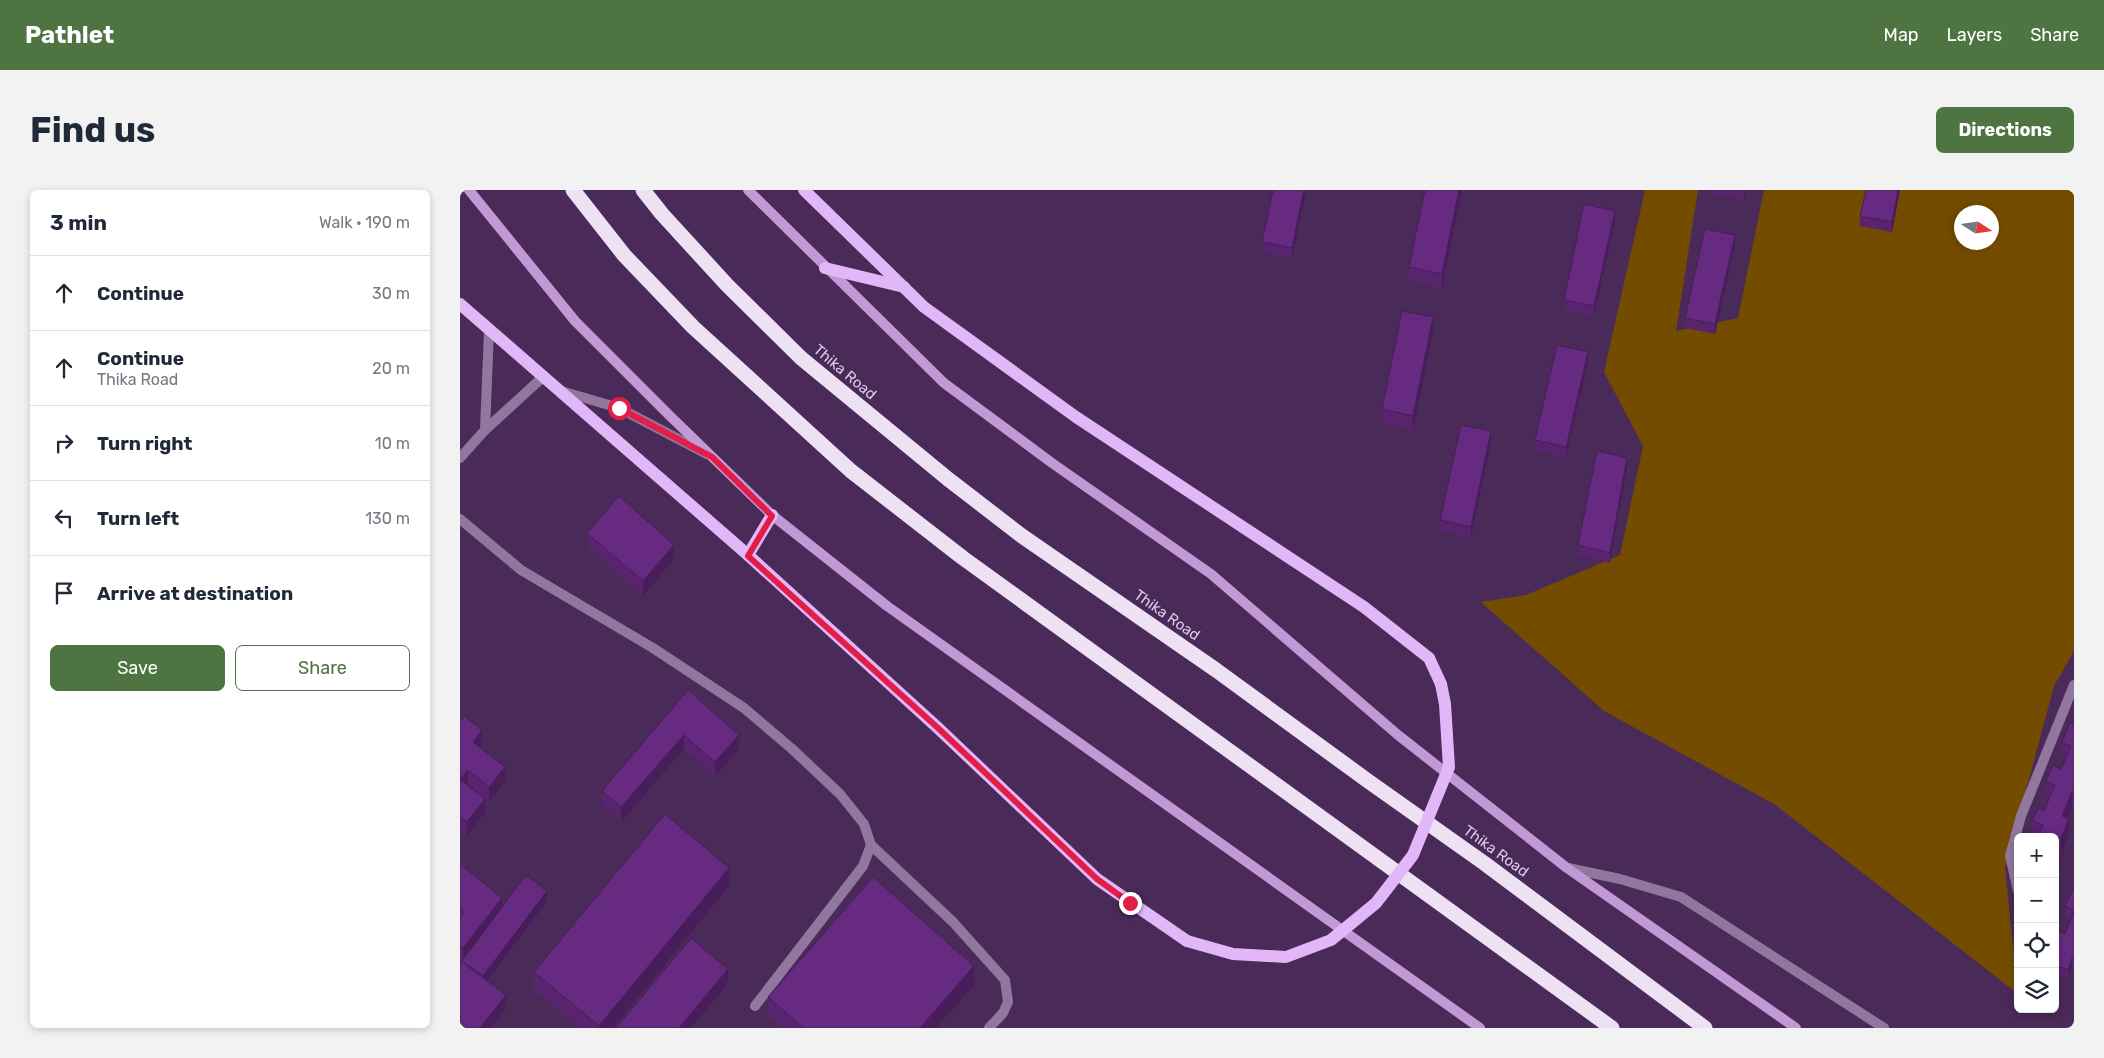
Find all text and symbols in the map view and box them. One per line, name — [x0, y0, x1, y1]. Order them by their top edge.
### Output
text: Pathlet — [25, 21, 114, 49]
text: Map — [1884, 24, 1919, 46]
text: Layers — [1947, 24, 2002, 46]
text: Share — [2030, 24, 2079, 46]
button: Directions — [1936, 107, 2074, 153]
text: Find us — [30, 109, 155, 151]
north arrow — [1954, 205, 1999, 250]
text: 3 min — [50, 210, 107, 235]
text: Walk · 190 m — [319, 213, 410, 232]
icon: ahead — [50, 279, 78, 307]
text: Continue — [97, 282, 184, 305]
text: 30 m — [372, 284, 410, 303]
street label: Thika Road — [810, 341, 880, 403]
text: Continue — [97, 347, 184, 370]
icon: ahead — [50, 354, 78, 382]
text: 20 m — [372, 359, 410, 378]
text: Thika Road — [97, 370, 178, 389]
route start — [608, 397, 631, 420]
icon: right — [50, 429, 78, 457]
text: Turn right — [97, 432, 192, 455]
text: 10 m — [375, 434, 410, 453]
icon: left — [50, 504, 78, 532]
text: Turn left — [97, 507, 179, 530]
text: 130 m — [365, 509, 410, 528]
icon: arrive — [50, 579, 78, 607]
text: Arrive at destination — [97, 582, 293, 605]
street label: Thika Road — [1131, 586, 1203, 644]
button: Save — [50, 645, 225, 691]
button: Share — [235, 645, 410, 691]
street label: Thika Road — [1460, 821, 1532, 881]
map controls — [2014, 833, 2059, 1013]
button: + — [2014, 833, 2059, 878]
button: − — [2014, 878, 2059, 923]
route end — [1119, 892, 1142, 915]
button: locate — [2014, 923, 2059, 968]
button: layers — [2014, 968, 2059, 1013]

